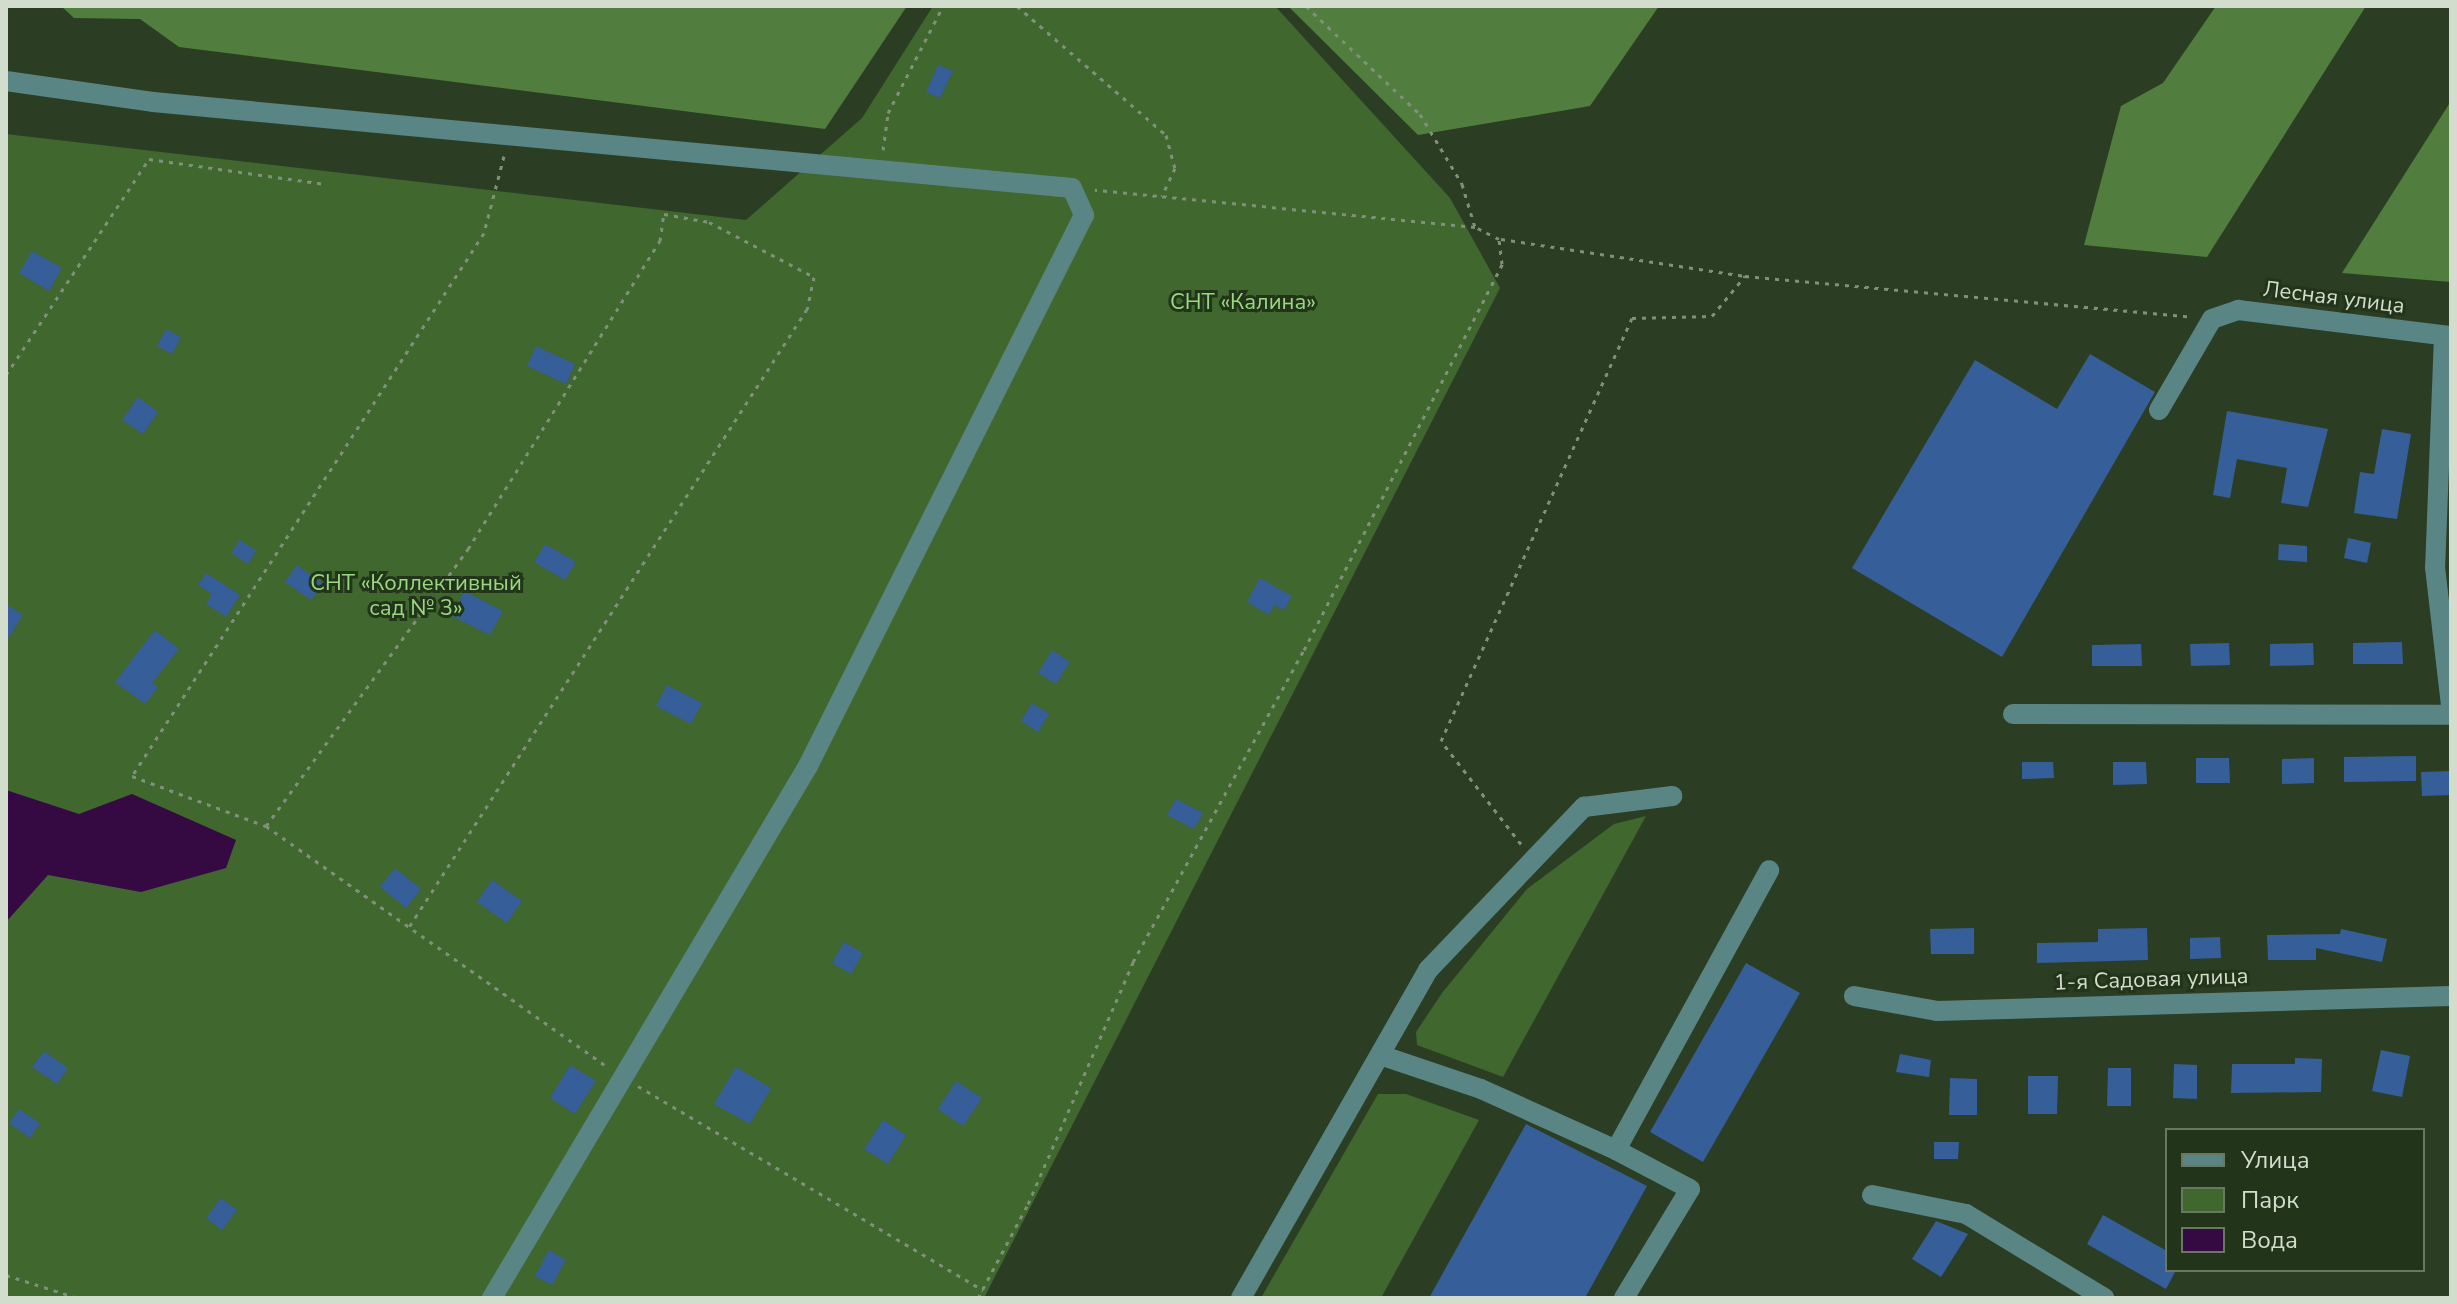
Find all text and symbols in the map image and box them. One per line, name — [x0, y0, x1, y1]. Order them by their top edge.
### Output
street label: Лесная улица — [2262, 276, 2406, 320]
park label: СНТ «Калина» — [1170, 290, 1316, 316]
park label: СНТ «Коллективный сад № 3» — [310, 570, 522, 622]
street label: 1-я Садовая улица — [2053, 963, 2249, 997]
legend — [2165, 1128, 2425, 1272]
text: Улица — [2241, 1144, 2310, 1176]
text: Парк — [2241, 1184, 2299, 1216]
text: Вода — [2241, 1224, 2298, 1256]

